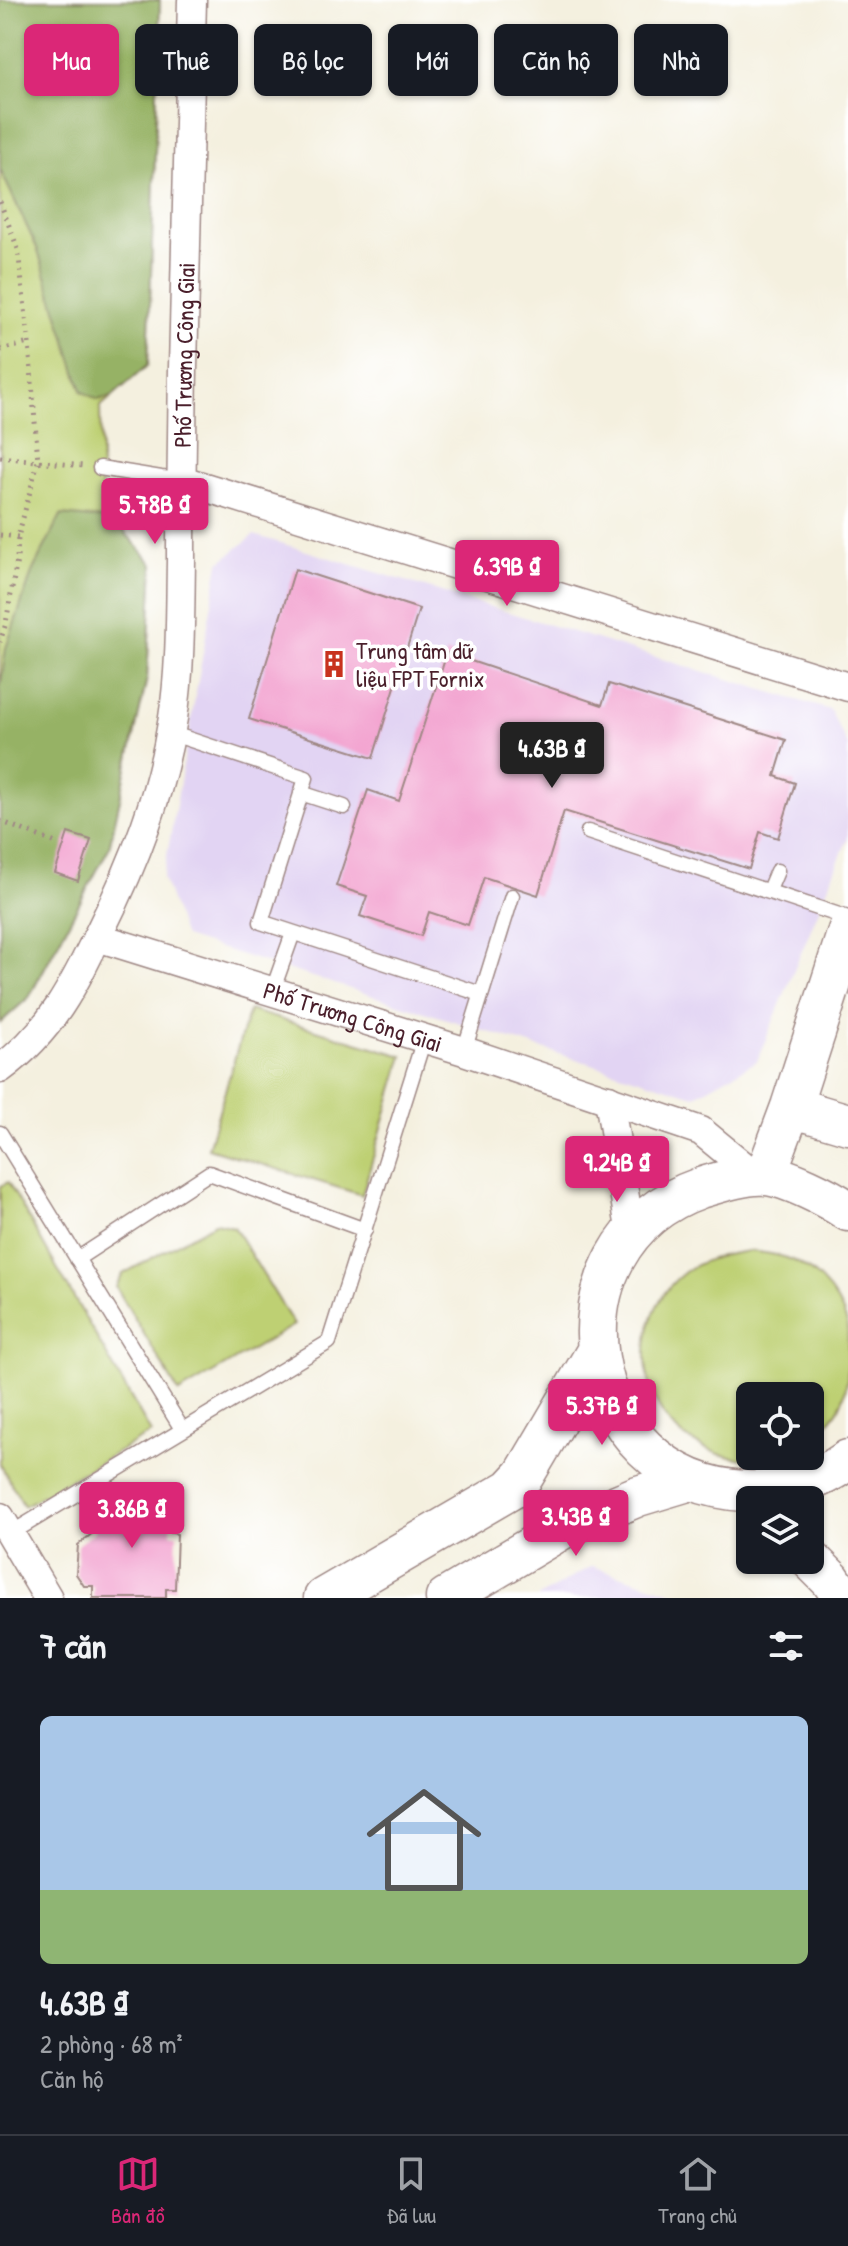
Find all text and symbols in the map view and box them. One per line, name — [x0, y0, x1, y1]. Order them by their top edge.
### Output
chip: Mua — [24, 24, 119, 96]
chip: Thuê — [135, 24, 238, 96]
chip: Bộ lọc — [254, 24, 372, 96]
chip: Mới — [388, 24, 478, 96]
chip: Căn hộ — [494, 24, 618, 96]
chip: Nhà — [634, 24, 728, 96]
street label: Phố Trương Công Giai — [166, 262, 202, 448]
pin: 5.78B ₫ — [81, 478, 229, 546]
text: 5.78B ₫ — [119, 486, 191, 521]
pin: 6.39B ₫ — [433, 540, 581, 608]
text: 6.39B ₫ — [473, 548, 541, 583]
place label: Trung tâm dữ liệu FPT Fornix — [356, 634, 485, 694]
building icon: Trung tâm dữ liệu FPT Fornix — [319, 649, 349, 679]
pin: 4.63B ₫ — [478, 722, 626, 790]
text: 4.63B ₫ — [518, 730, 586, 765]
street label: Phố Trương Công Giai — [260, 974, 446, 1059]
pin: 9.24B ₫ — [543, 1136, 691, 1204]
text: 9.24B ₫ — [583, 1144, 651, 1179]
pin: 5.37B ₫ — [528, 1379, 676, 1447]
map controls — [736, 1382, 824, 1574]
button: locate — [736, 1382, 824, 1470]
text: 5.37B ₫ — [566, 1387, 638, 1422]
pin: 3.86B ₫ — [58, 1482, 206, 1550]
button: layers — [736, 1486, 824, 1574]
text: 3.86B ₫ — [97, 1490, 167, 1525]
pin: 3.43B ₫ — [502, 1490, 650, 1558]
text: 3.43B ₫ — [541, 1498, 611, 1533]
text: 7 căn — [40, 1623, 107, 1669]
icon: filters — [764, 1624, 808, 1668]
icon: home — [352, 1768, 496, 1912]
text: 4.63B ₫ — [40, 1980, 129, 2026]
text: 2 phòng · 68 m² — [40, 2026, 182, 2061]
text: Căn hộ — [40, 2061, 104, 2096]
tab: Bản đồ — [111, 2152, 165, 2230]
tab: Đã lưu — [387, 2152, 436, 2230]
tab: Trang chủ — [658, 2152, 737, 2230]

